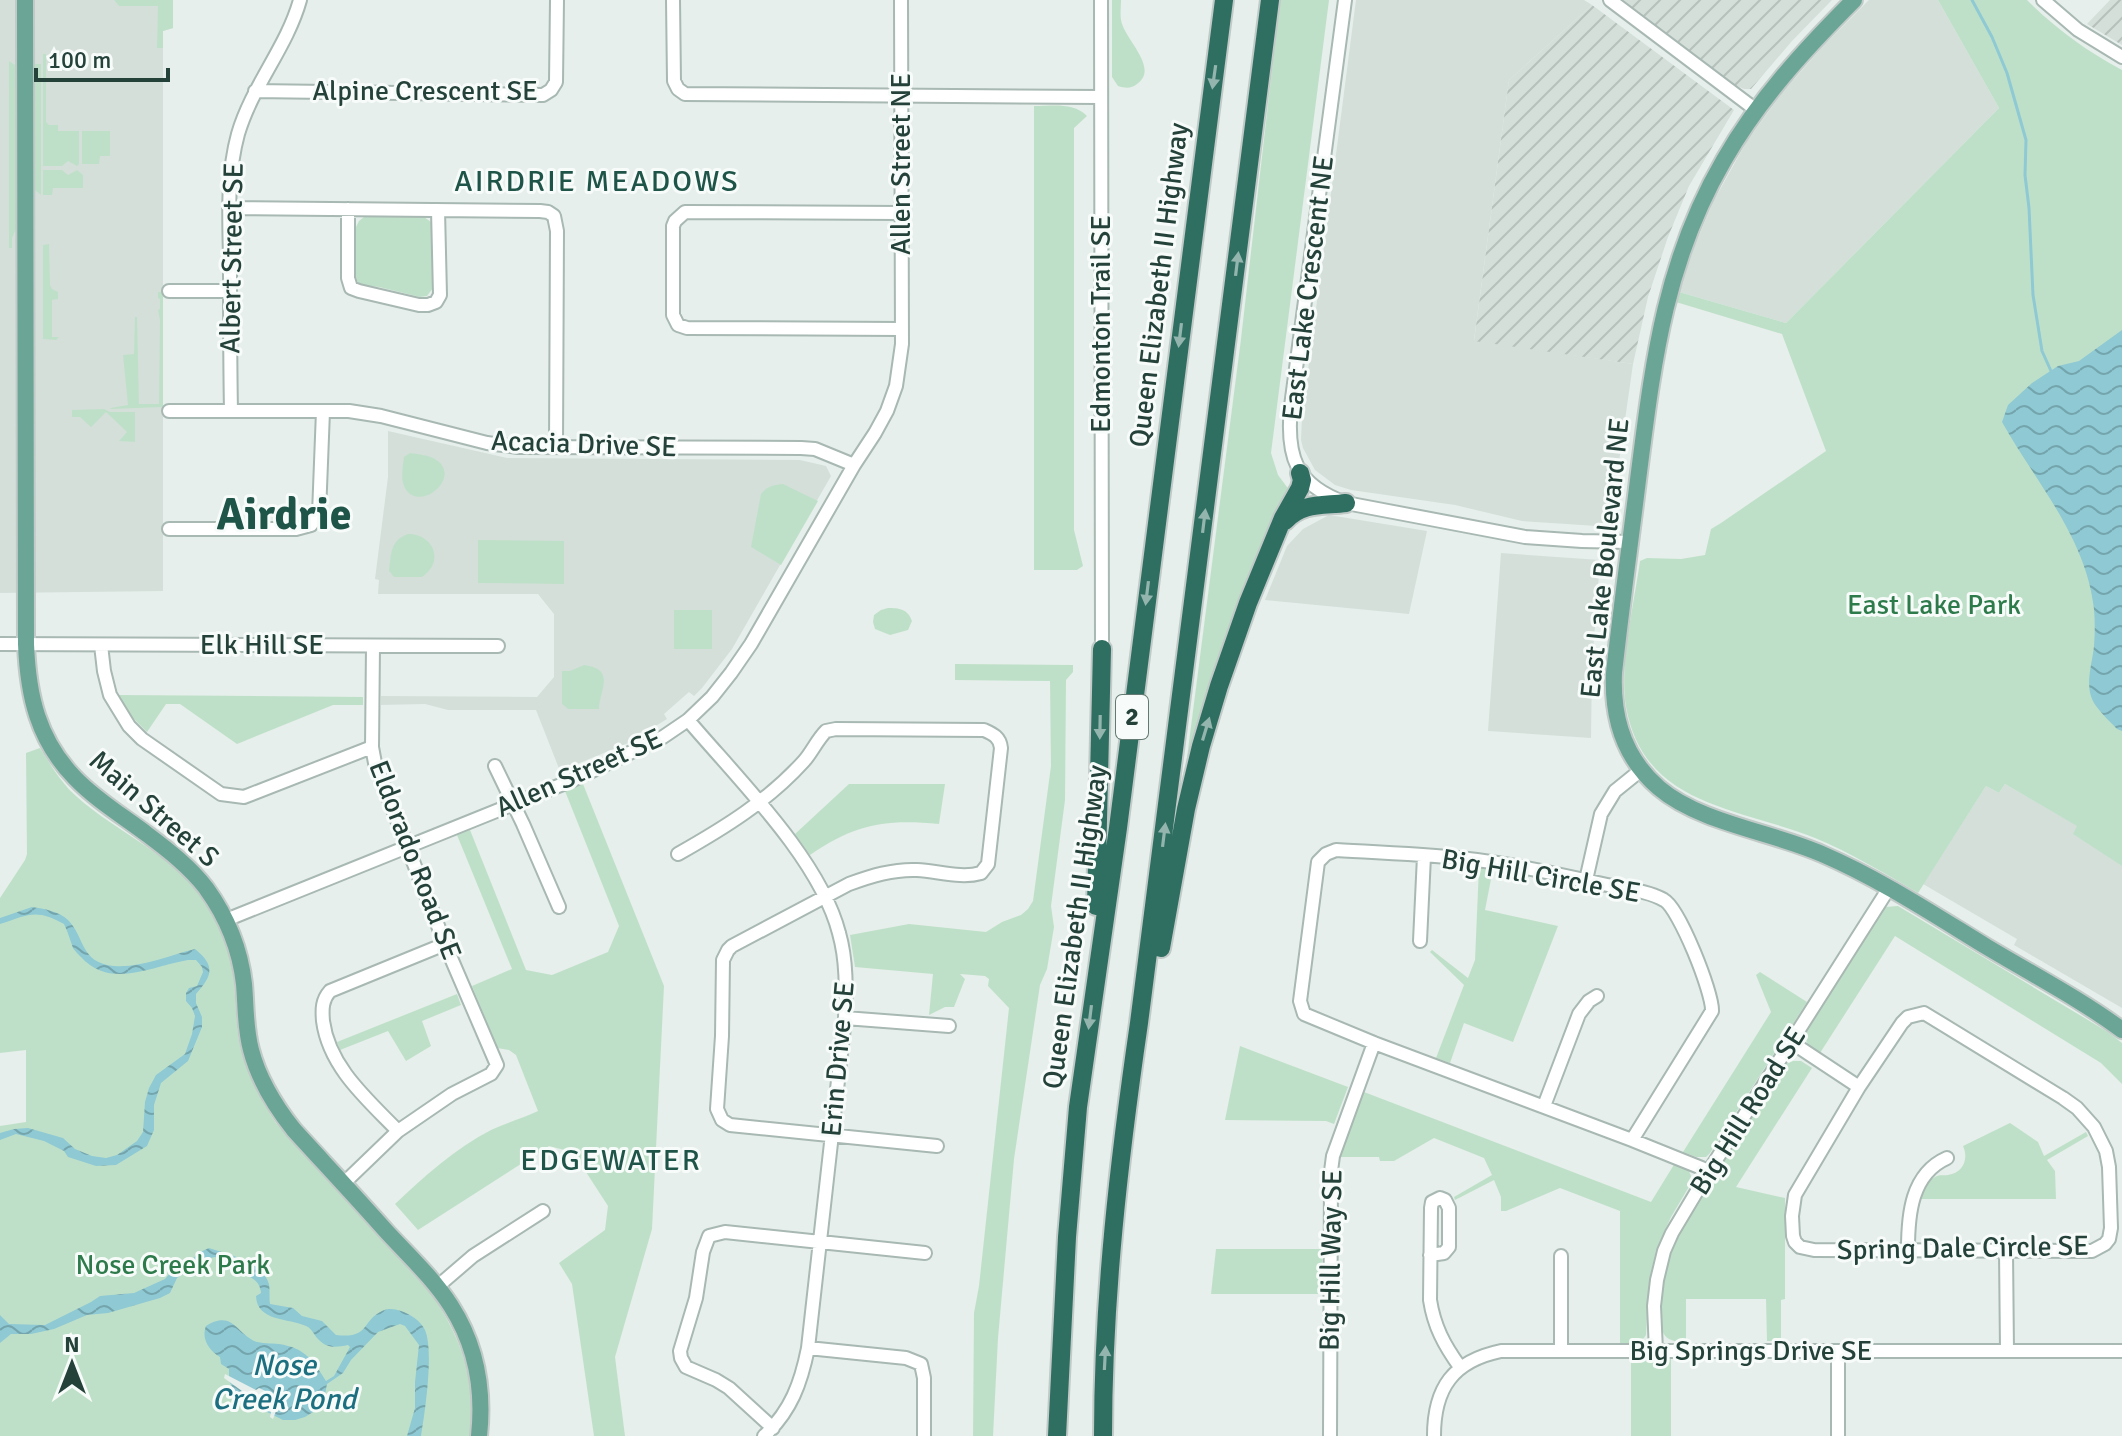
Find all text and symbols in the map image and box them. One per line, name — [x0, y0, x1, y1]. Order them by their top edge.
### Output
scale bar — [36, 32, 168, 82]
text: 100 m — [48, 45, 111, 75]
one-way arrow — [1207, 65, 1220, 90]
street label: Allen Street NE — [884, 73, 918, 255]
street label: Alpine Crescent SE — [312, 74, 538, 108]
street label: Queen Elizabeth II Highway — [1122, 121, 1196, 449]
street label: East Lake Crescent NE — [1275, 154, 1341, 422]
street label: Albert Street SE — [213, 162, 251, 354]
district label: AIRDRIE MEADOWS — [454, 163, 740, 200]
street label: Edmonton Trail SE — [1084, 215, 1118, 433]
one-way arrow — [1231, 251, 1244, 276]
one-way arrow — [1174, 323, 1187, 348]
street label: East Lake Boulevard NE — [1573, 416, 1637, 700]
street label: Acacia Drive SE — [491, 424, 677, 464]
district label: Airdrie — [216, 488, 352, 542]
one-way arrow — [1198, 509, 1211, 534]
one-way arrow — [1141, 581, 1154, 606]
park label: East Lake Park — [1847, 588, 2021, 622]
street label: Elk Hill SE — [200, 628, 324, 662]
road number: 2 — [1116, 695, 1148, 739]
one-way arrow — [1094, 715, 1106, 740]
one-way arrow — [1200, 717, 1213, 741]
street label: Allen Street SE — [490, 721, 668, 825]
street label: Main Street S — [82, 744, 226, 874]
street label: Eldorado Road SE — [361, 756, 469, 964]
street label: Queen Elizabeth II Highway — [1035, 763, 1115, 1091]
one-way arrow — [1158, 822, 1171, 847]
street label: Big Hill Circle SE — [1439, 842, 1643, 910]
street label: Erin Drive SE — [814, 980, 862, 1138]
one-way arrow — [1083, 1005, 1096, 1030]
street label: Big Hill Road SE — [1683, 1021, 1813, 1201]
district label: EDGEWATER — [520, 1142, 702, 1179]
street label: Big Hill Way SE — [1312, 1169, 1350, 1351]
street label: Spring Dale Circle SE — [1837, 1229, 2089, 1267]
park label: Nose Creek Park — [76, 1248, 270, 1282]
north arrow — [32, 1324, 112, 1404]
text: N — [64, 1331, 80, 1358]
street label: Big Springs Drive SE — [1630, 1334, 1872, 1368]
one-way arrow — [1099, 1345, 1112, 1370]
water label: Nose Creek Pond — [212, 1347, 359, 1418]

